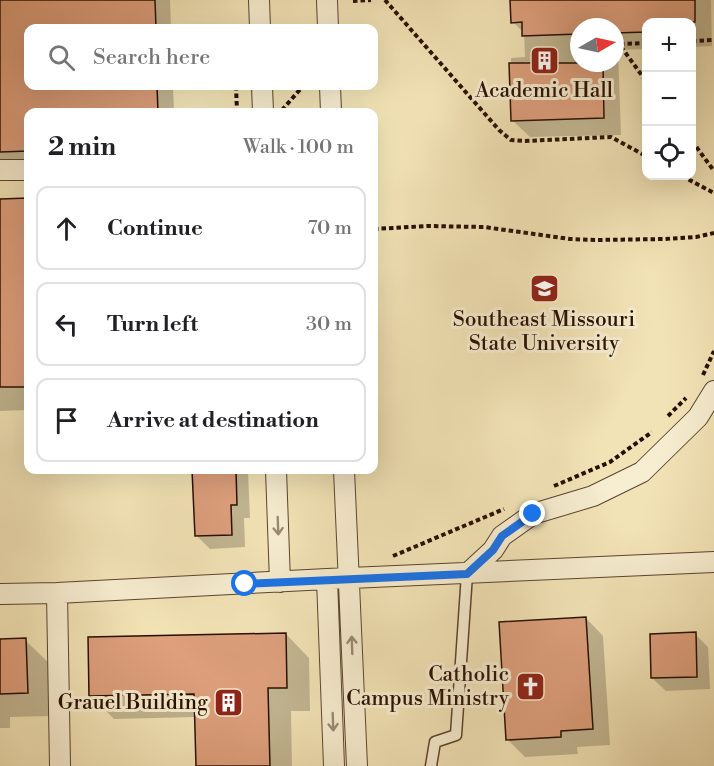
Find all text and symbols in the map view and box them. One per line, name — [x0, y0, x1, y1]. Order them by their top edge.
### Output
north arrow — [570, 18, 624, 72]
map controls — [642, 18, 696, 180]
button: + — [642, 18, 696, 72]
search box — [24, 24, 378, 90]
icon: search — [45, 41, 78, 74]
text: Search here — [93, 44, 210, 71]
building icon: Academic Hall — [528, 44, 560, 76]
button: − — [642, 72, 696, 126]
place label: Academic Hall — [474, 78, 613, 104]
button: locate — [642, 126, 696, 180]
text: 2 min — [48, 131, 116, 163]
text: Walk · 100 m — [243, 135, 354, 160]
icon: ahead — [50, 212, 83, 245]
text: Continue — [107, 215, 203, 242]
text: 70 m — [308, 216, 352, 241]
school or university icon: Southeast Missouri State University — [528, 273, 560, 305]
place label: Southeast Missouri State University — [453, 307, 635, 357]
icon: left — [50, 308, 83, 341]
text: Turn left — [107, 311, 198, 338]
text: 30 m — [306, 312, 352, 337]
icon: arrive — [50, 404, 83, 437]
text: Arrive at destination — [107, 407, 319, 434]
route end — [519, 500, 545, 526]
one-way arrow — [272, 515, 283, 535]
route start — [231, 570, 257, 596]
one-way arrow — [346, 635, 357, 655]
place label: Catholic Campus Ministry — [346, 662, 510, 712]
church icon: Catholic Campus Ministry — [514, 671, 546, 703]
building icon: Grauel Building — [213, 687, 245, 719]
place label: Grauel Building — [58, 690, 208, 716]
one-way arrow — [327, 711, 338, 731]

